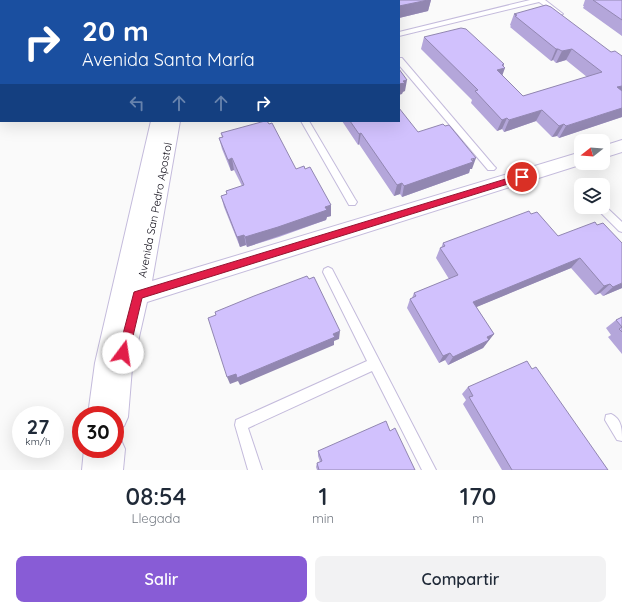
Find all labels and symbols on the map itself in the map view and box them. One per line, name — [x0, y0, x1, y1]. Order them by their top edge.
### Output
north arrow — [574, 134, 610, 170]
street label: Avenida San Pedro Apostol — [135, 141, 175, 279]
pin — [505, 160, 539, 194]
position arrow — [102, 332, 144, 374]
speed limit sign: 30 — [72, 406, 124, 458]

